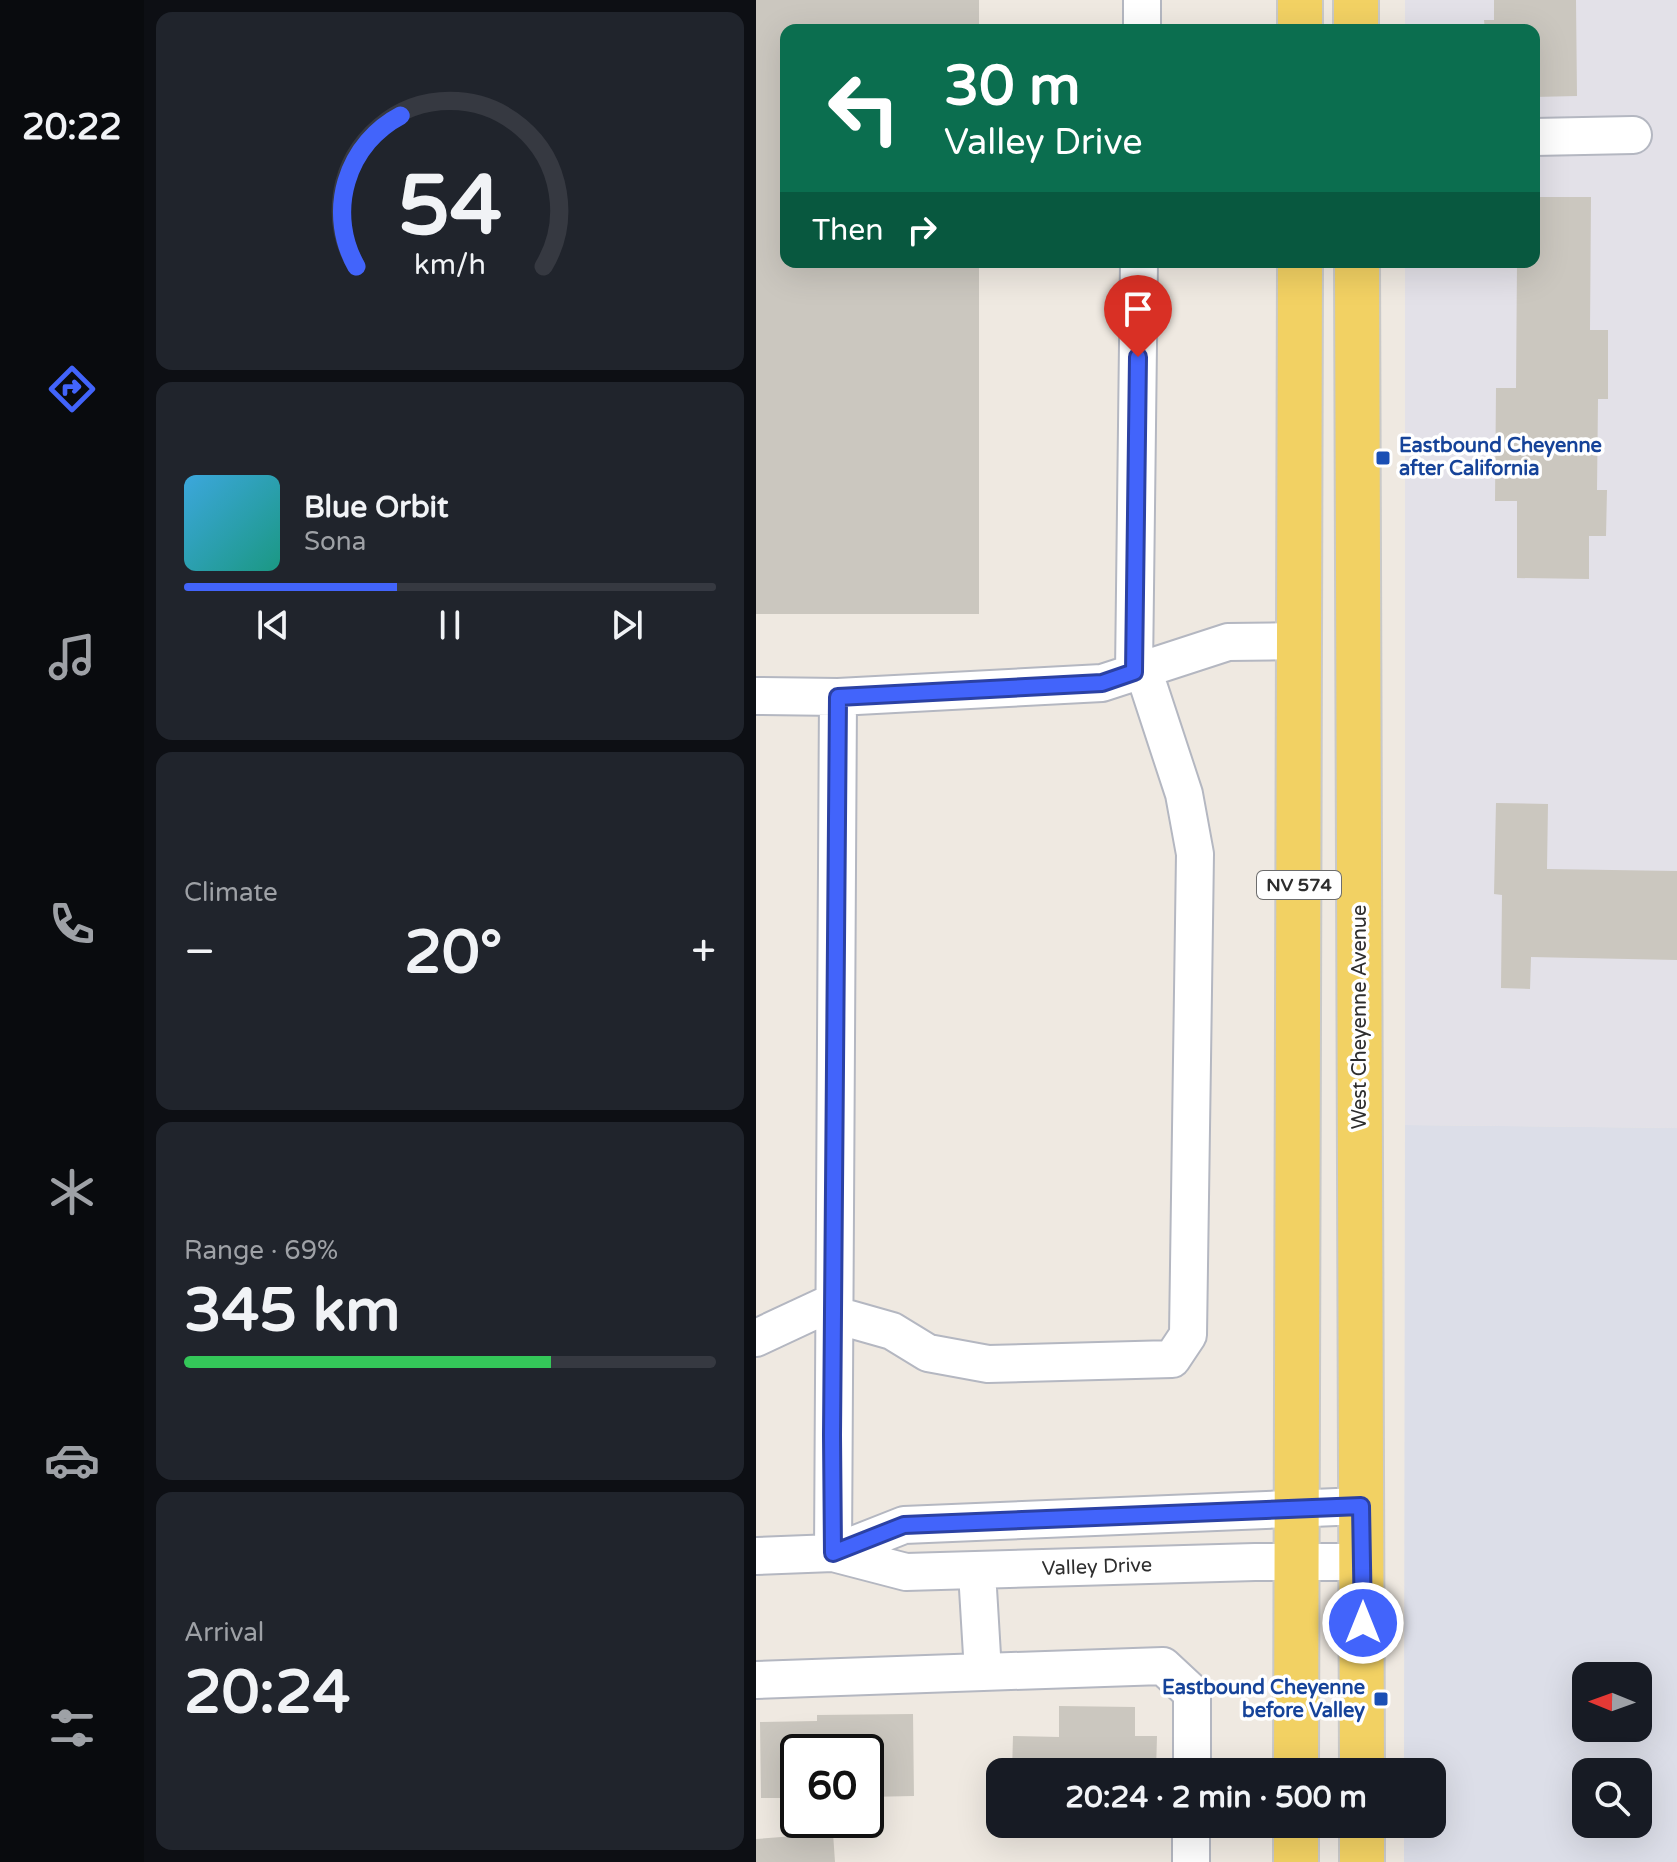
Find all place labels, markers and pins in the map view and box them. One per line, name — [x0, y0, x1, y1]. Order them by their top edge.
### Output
pin — [1104, 275, 1172, 357]
place label: Eastbound Cheyenne after California — [1399, 434, 1602, 481]
marker: Eastbound Cheyenne after California — [1374, 449, 1392, 467]
place label: Eastbound Cheyenne before Valley — [1162, 1676, 1365, 1723]
marker: Eastbound Cheyenne before Valley — [1372, 1690, 1390, 1708]

